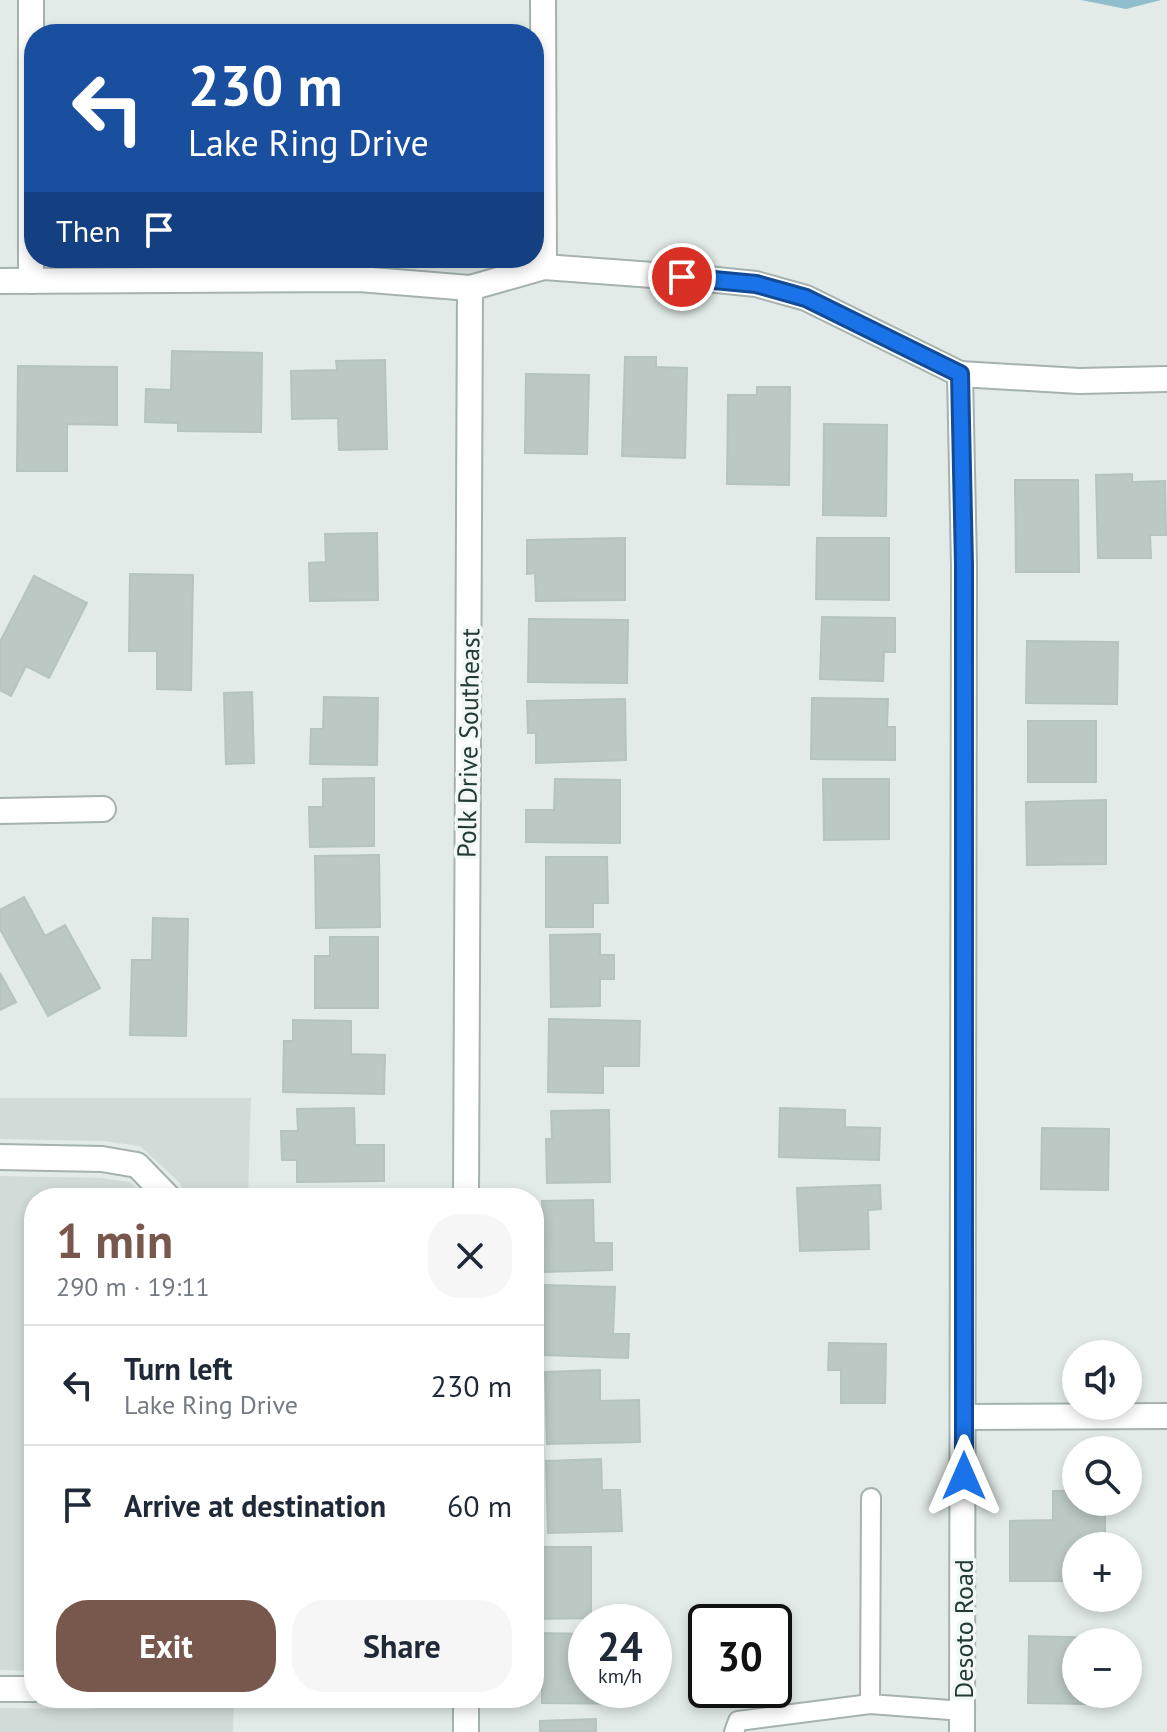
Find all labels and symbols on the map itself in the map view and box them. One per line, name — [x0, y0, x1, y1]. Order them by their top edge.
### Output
pin — [648, 243, 716, 311]
street label: Polk Drive Southeast — [449, 628, 487, 858]
position arrow — [922, 1434, 1006, 1518]
street label: Desoto Road — [947, 1559, 980, 1699]
speed limit sign: 30 — [688, 1604, 792, 1708]

